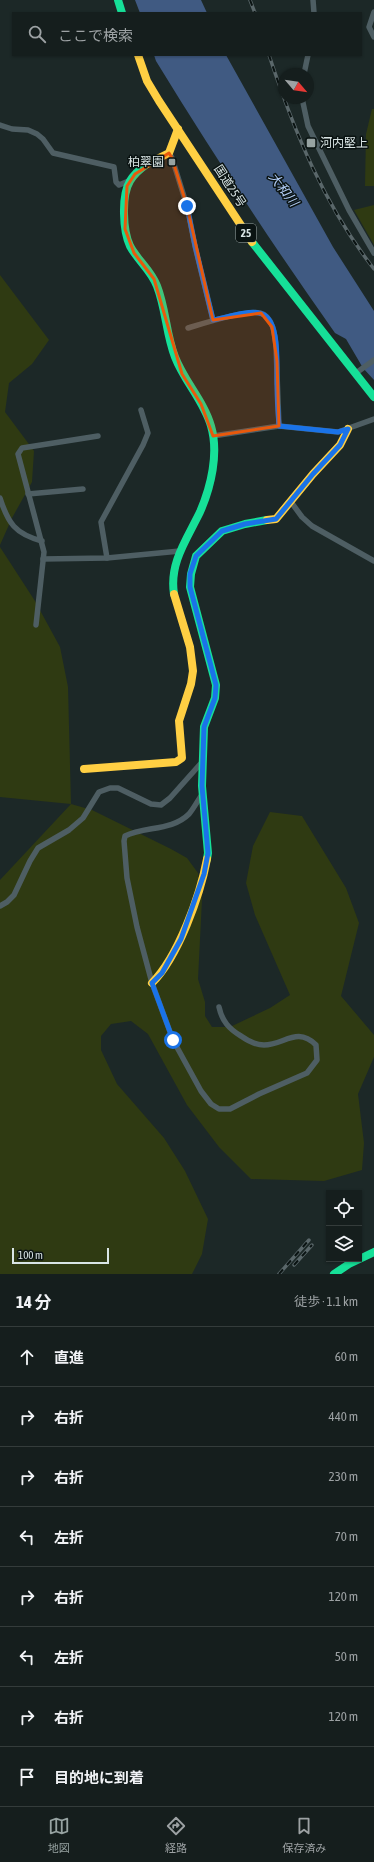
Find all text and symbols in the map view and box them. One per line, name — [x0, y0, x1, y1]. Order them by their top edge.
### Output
search box — [12, 12, 362, 56]
icon: search — [26, 23, 48, 45]
text: ここで検索 — [58, 27, 133, 44]
north arrow — [278, 68, 314, 104]
place label: 河内堅上 — [320, 136, 368, 150]
marker: 河内堅上 — [305, 137, 317, 149]
place label: 柏翠園 — [128, 155, 164, 169]
marker: 柏翠園 — [167, 157, 177, 167]
street label: 国道25号 — [211, 162, 249, 210]
water label: 大和川 — [266, 169, 303, 211]
route end — [178, 197, 196, 215]
road number: 25 — [236, 224, 256, 242]
route start — [164, 1031, 182, 1049]
map controls — [326, 1190, 362, 1262]
button: locate — [326, 1190, 362, 1226]
button: layers — [326, 1226, 362, 1262]
scale bar — [12, 1246, 109, 1265]
text: 100 m — [18, 1249, 43, 1261]
text: 14 分 — [16, 1292, 51, 1312]
text: 徒歩 · 1.1 km — [294, 1294, 358, 1309]
icon: ahead — [16, 1346, 38, 1368]
text: 直進 — [54, 1349, 84, 1366]
text: 60 m — [335, 1349, 358, 1364]
icon: right — [16, 1406, 38, 1428]
text: 右折 — [54, 1409, 84, 1426]
text: 440 m — [329, 1409, 358, 1424]
icon: right — [16, 1466, 38, 1488]
text: 右折 — [54, 1469, 84, 1486]
text: 230 m — [329, 1469, 358, 1484]
icon: left — [16, 1526, 38, 1548]
text: 左折 — [54, 1529, 84, 1546]
text: 70 m — [335, 1529, 358, 1544]
icon: right — [16, 1586, 38, 1608]
text: 右折 — [54, 1589, 84, 1606]
text: 120 m — [329, 1589, 358, 1604]
icon: left — [16, 1646, 38, 1668]
text: 左折 — [54, 1649, 84, 1666]
text: 50 m — [335, 1649, 358, 1664]
icon: right — [16, 1706, 38, 1728]
text: 右折 — [54, 1709, 84, 1726]
text: 120 m — [329, 1709, 358, 1724]
icon: arrive — [16, 1766, 38, 1788]
text: 目的地に到着 — [54, 1769, 144, 1786]
tab: 地図 — [48, 1815, 70, 1855]
tab: 経路 — [165, 1815, 187, 1855]
tab: 保存済み — [282, 1815, 326, 1855]

